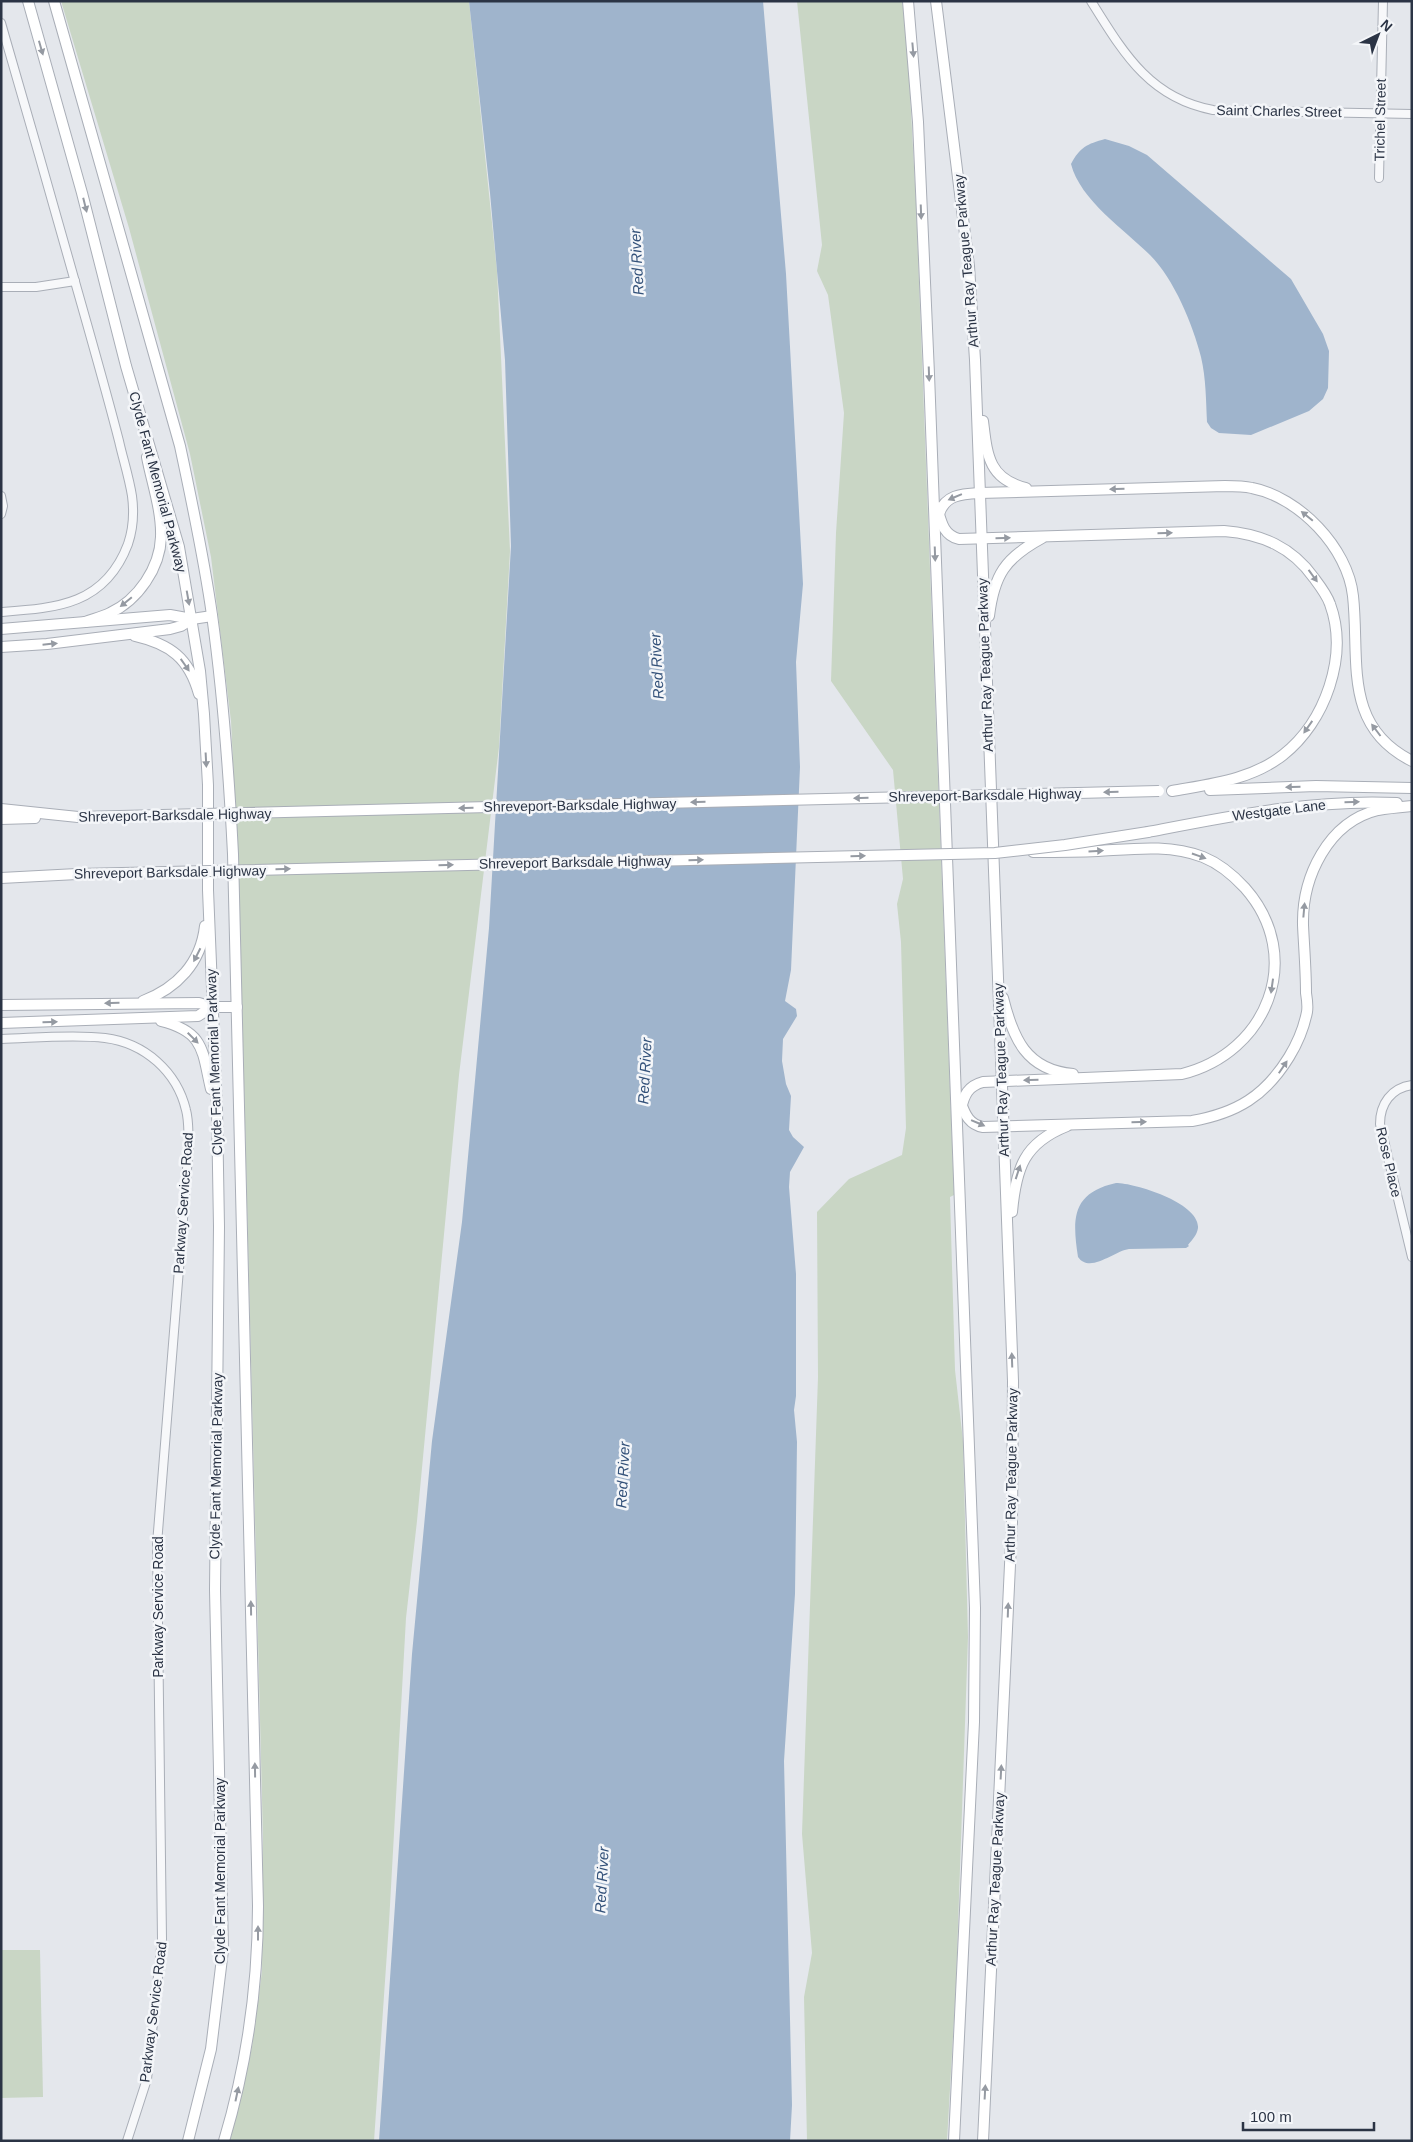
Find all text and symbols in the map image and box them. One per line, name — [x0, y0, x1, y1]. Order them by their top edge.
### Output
north arrow — [1353, 10, 1403, 60]
text: N — [1378, 16, 1396, 35]
one-way arrow — [37, 41, 45, 56]
one-way arrow — [909, 42, 917, 58]
street label: Trichel Street — [1371, 78, 1389, 162]
street label: Saint Charles Street — [1216, 102, 1342, 120]
street label: Arthur Ray Teague Parkway — [950, 174, 982, 348]
one-way arrow — [81, 197, 89, 212]
one-way arrow — [918, 204, 926, 220]
water label: Red River — [626, 227, 647, 296]
one-way arrow — [925, 367, 933, 383]
street label: Clyde Fant Memorial Parkway — [126, 390, 190, 574]
one-way arrow — [1108, 485, 1124, 493]
one-way arrow — [948, 494, 962, 502]
one-way arrow — [1300, 511, 1313, 522]
one-way arrow — [1157, 529, 1173, 537]
one-way arrow — [995, 534, 1011, 542]
one-way arrow — [932, 546, 940, 562]
one-way arrow — [1307, 569, 1318, 582]
street label: Arthur Ray Teague Parkway — [974, 578, 996, 752]
one-way arrow — [185, 591, 193, 607]
one-way arrow — [120, 597, 133, 608]
water label: Red River — [646, 631, 667, 700]
one-way arrow — [42, 640, 58, 648]
one-way arrow — [180, 658, 190, 671]
one-way arrow — [1303, 720, 1313, 734]
one-way arrow — [1370, 724, 1381, 737]
one-way arrow — [203, 752, 211, 768]
one-way arrow — [1285, 783, 1301, 791]
street label: Shreveport-Barksdale Highway — [888, 785, 1082, 805]
one-way arrow — [1102, 789, 1118, 797]
one-way arrow — [853, 794, 869, 802]
street label: Shreveport-Barksdale Highway — [483, 795, 677, 815]
street label: Westgate Lane — [1231, 796, 1327, 824]
one-way arrow — [690, 798, 706, 806]
one-way arrow — [1344, 798, 1360, 806]
one-way arrow — [458, 804, 474, 812]
street label: Shreveport-Barksdale Highway — [78, 805, 272, 825]
one-way arrow — [1088, 846, 1104, 854]
street label: Shreveport Barksdale Highway — [479, 852, 671, 872]
one-way arrow — [850, 852, 866, 860]
one-way arrow — [1192, 852, 1207, 860]
one-way arrow — [688, 855, 704, 863]
one-way arrow — [438, 861, 454, 869]
street label: Shreveport Barksdale Highway — [74, 862, 266, 882]
one-way arrow — [276, 865, 292, 873]
one-way arrow — [1301, 902, 1309, 918]
one-way arrow — [193, 948, 201, 962]
street label: Clyde Fant Memorial Parkway — [203, 968, 225, 1156]
one-way arrow — [1268, 979, 1276, 995]
street label: Arthur Ray Teague Parkway — [990, 983, 1012, 1157]
one-way arrow — [104, 999, 120, 1007]
one-way arrow — [42, 1018, 58, 1026]
one-way arrow — [187, 1032, 199, 1044]
water label: Red River — [634, 1036, 655, 1105]
one-way arrow — [1278, 1060, 1287, 1073]
one-way arrow — [1023, 1077, 1039, 1085]
one-way arrow — [1131, 1118, 1147, 1126]
one-way arrow — [970, 1119, 985, 1128]
street label: Rose Place — [1373, 1125, 1405, 1199]
street label: Parkway Service Road — [170, 1132, 196, 1274]
one-way arrow — [1015, 1164, 1023, 1179]
one-way arrow — [1008, 1352, 1016, 1368]
street label: Clyde Fant Memorial Parkway — [206, 1373, 226, 1559]
street label: Arthur Ray Teague Parkway — [1001, 1388, 1021, 1562]
water label: Red River — [612, 1440, 633, 1509]
street label: Parkway Service Road — [150, 1536, 166, 1678]
one-way arrow — [247, 1600, 255, 1616]
one-way arrow — [1005, 1602, 1013, 1618]
one-way arrow — [251, 1762, 259, 1778]
one-way arrow — [997, 1764, 1005, 1780]
street label: Clyde Fant Memorial Parkway — [212, 1778, 228, 1964]
street label: Arthur Ray Teague Parkway — [982, 1792, 1008, 1966]
water label: Red River — [591, 1845, 612, 1914]
one-way arrow — [254, 1925, 262, 1941]
street label: Parkway Service Road — [136, 1941, 170, 2083]
one-way arrow — [982, 2084, 990, 2100]
one-way arrow — [233, 2086, 241, 2101]
scale bar — [1243, 2100, 1374, 2132]
text: 100 m — [1250, 2108, 1292, 2125]

